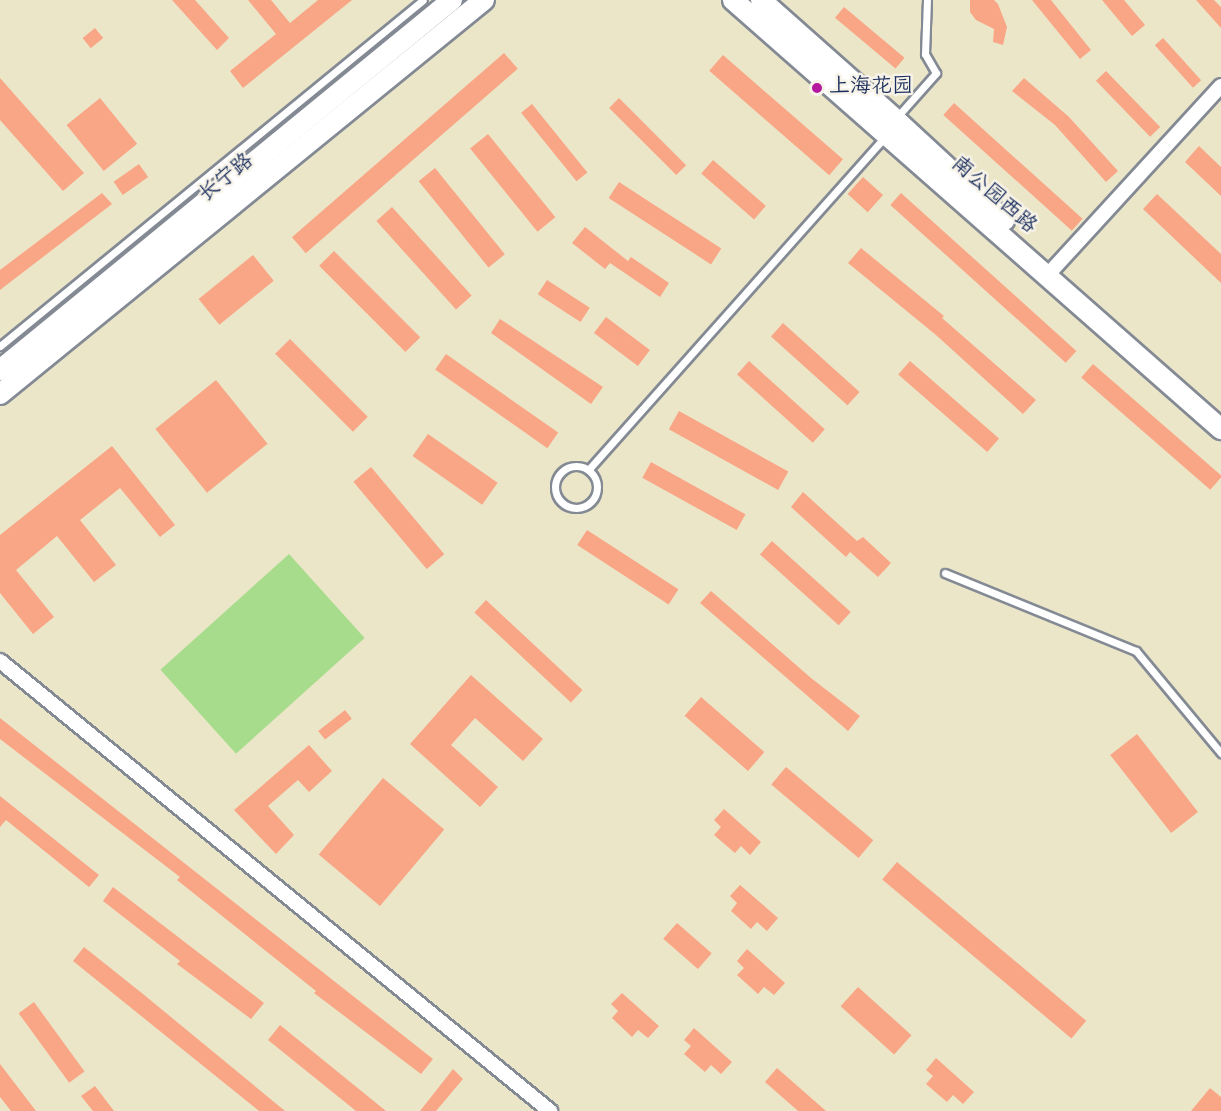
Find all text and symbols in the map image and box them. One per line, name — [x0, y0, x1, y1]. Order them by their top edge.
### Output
place label: 上海花园 — [829, 75, 913, 101]
marker: 上海花园 — [810, 81, 824, 95]
street label: 长宁路 — [195, 149, 259, 209]
street label: 南公园西路 — [945, 152, 1041, 240]

